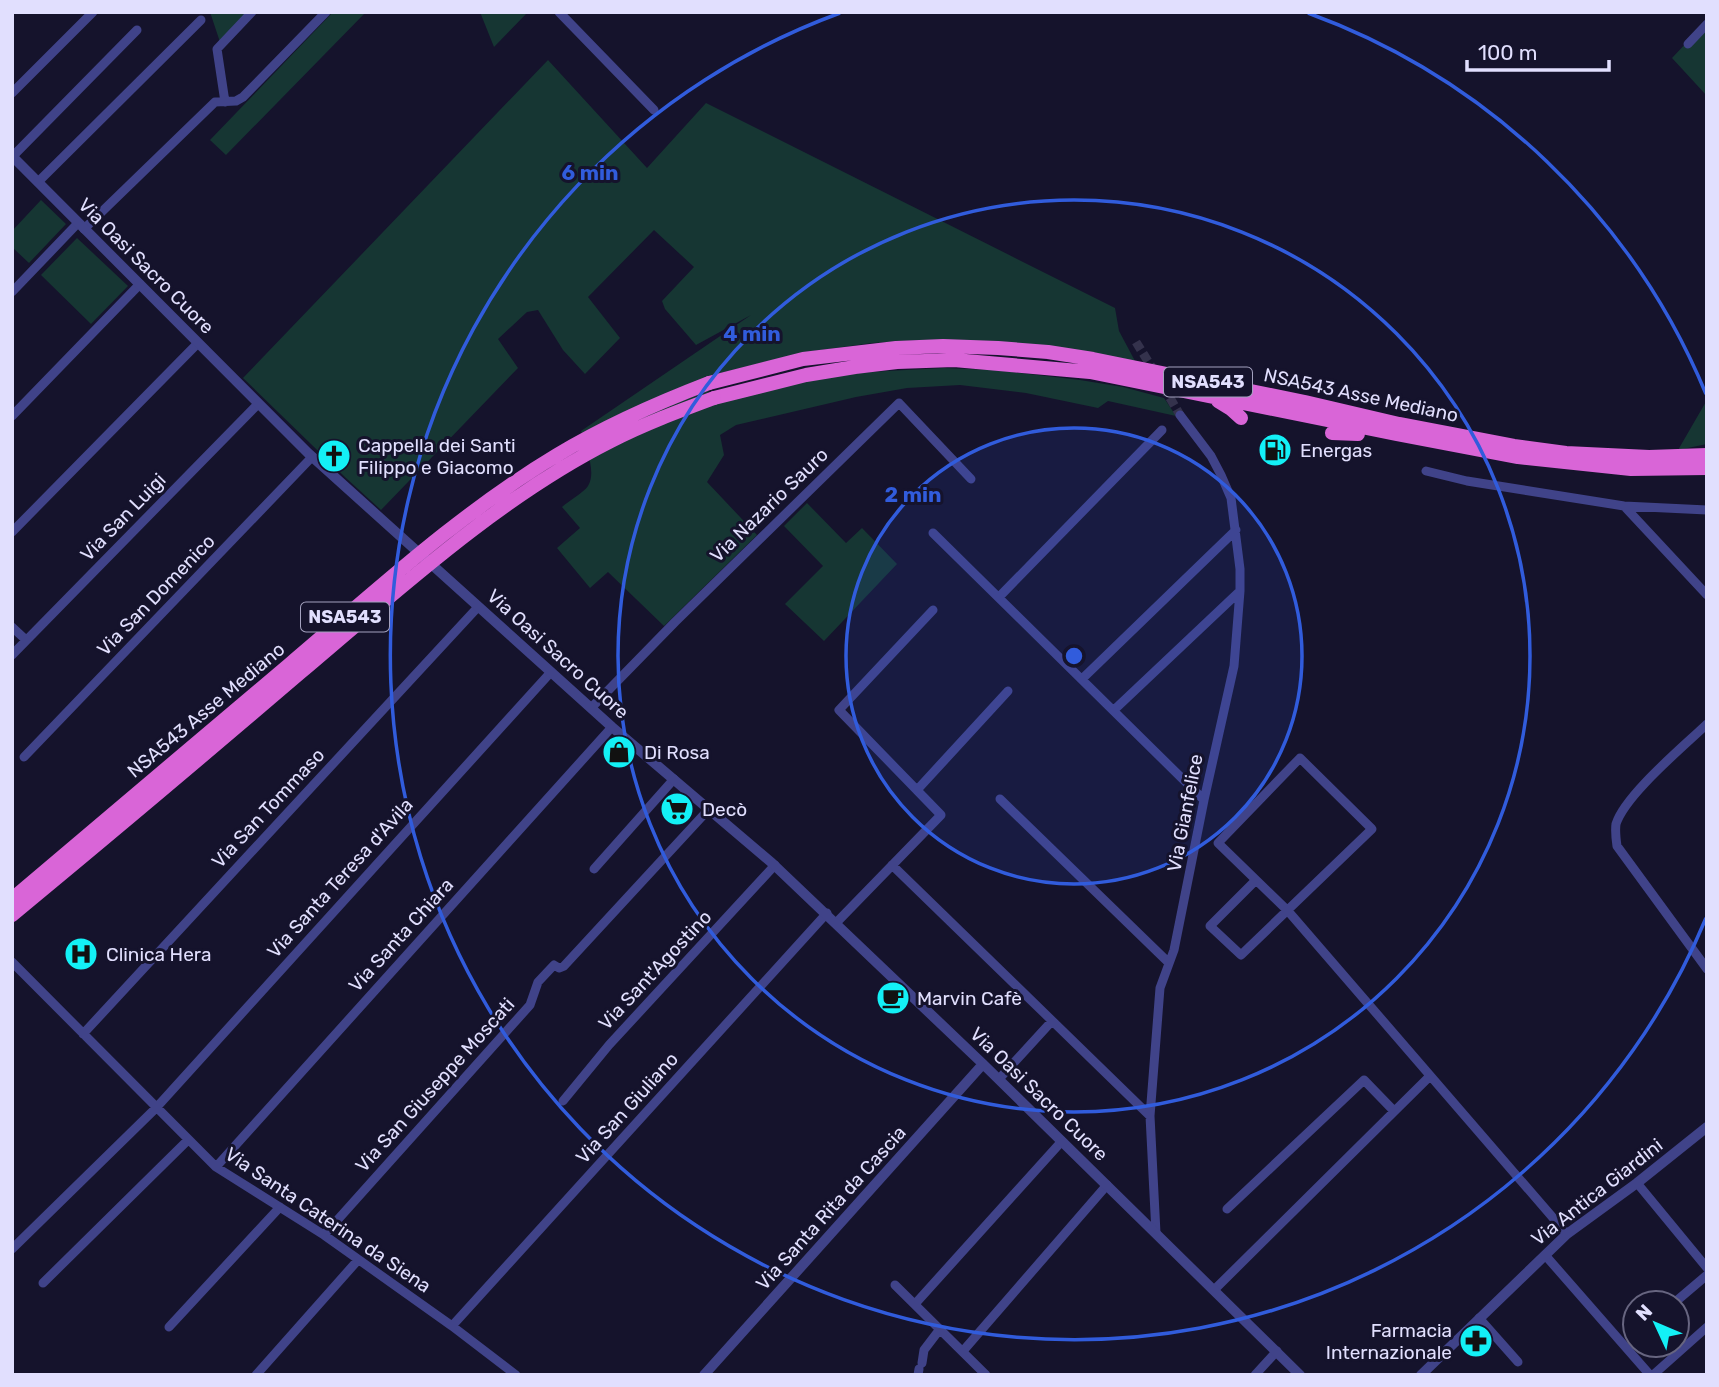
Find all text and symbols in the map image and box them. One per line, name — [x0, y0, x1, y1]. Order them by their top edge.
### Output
scale bar — [1467, 28, 1609, 72]
text: 100 m — [1478, 40, 1537, 65]
text: 6 min — [562, 160, 618, 185]
street label: Via Oasi Sacro Cuore — [73, 193, 219, 339]
text: 4 min — [723, 321, 781, 346]
street label: NSA543 Asse Mediano — [1262, 363, 1460, 427]
road number: NSA543 — [1164, 368, 1252, 396]
fuel station icon: Energas — [1256, 431, 1294, 469]
place label: Cappella dei Santi Filippo e Giacomo — [358, 434, 516, 479]
church icon: Cappella dei Santi Filippo e Giacomo — [315, 437, 353, 475]
place label: Energas — [1300, 439, 1372, 462]
street label: Via Nazario Sauro — [705, 443, 833, 567]
street label: Via San Luigi — [75, 468, 171, 566]
text: 2 min — [885, 482, 941, 507]
street label: Via San Domenico — [92, 530, 220, 660]
street label: Via Oasi Sacro Cuore — [482, 584, 634, 724]
road number: NSA543 — [301, 602, 389, 632]
street label: NSA543 Asse Mediano — [123, 638, 289, 782]
centre of rings — [1062, 644, 1086, 668]
shop icon: Di Rosa — [600, 733, 638, 771]
place label: Di Rosa — [644, 741, 710, 764]
street label: Via San Tommaso — [207, 743, 329, 873]
street label: Via Gianfelice — [1162, 752, 1208, 874]
supermarket icon: Decò — [658, 790, 696, 828]
street label: Via Santa Teresa d'Avila — [262, 793, 418, 963]
place label: Decò — [702, 798, 747, 821]
street label: Via Santa Chiara — [344, 873, 458, 997]
street label: Via Sant'Agostino — [594, 905, 716, 1035]
hospital icon: Clinica Hera — [62, 935, 100, 973]
place label: Clinica Hera — [106, 943, 211, 966]
cafe icon: Marvin Cafè — [874, 979, 912, 1017]
place label: Marvin Cafè — [917, 987, 1022, 1010]
street label: Via San Giuseppe Moscati — [351, 993, 519, 1177]
street label: Via Oasi Sacro Cuore — [965, 1022, 1113, 1166]
street label: Via San Giuliano — [571, 1048, 683, 1168]
street label: Via Santa Rita da Cascia — [751, 1121, 911, 1295]
street label: Via Antica Giardini — [1527, 1134, 1667, 1250]
street label: Via Santa Caterina da Siena — [221, 1142, 435, 1298]
north arrow — [1621, 1289, 1691, 1359]
text: N — [1631, 1300, 1657, 1325]
place label: Farmacia Internazionale — [1326, 1319, 1452, 1364]
pharmacy icon: Farmacia Internazionale — [1457, 1322, 1495, 1360]

